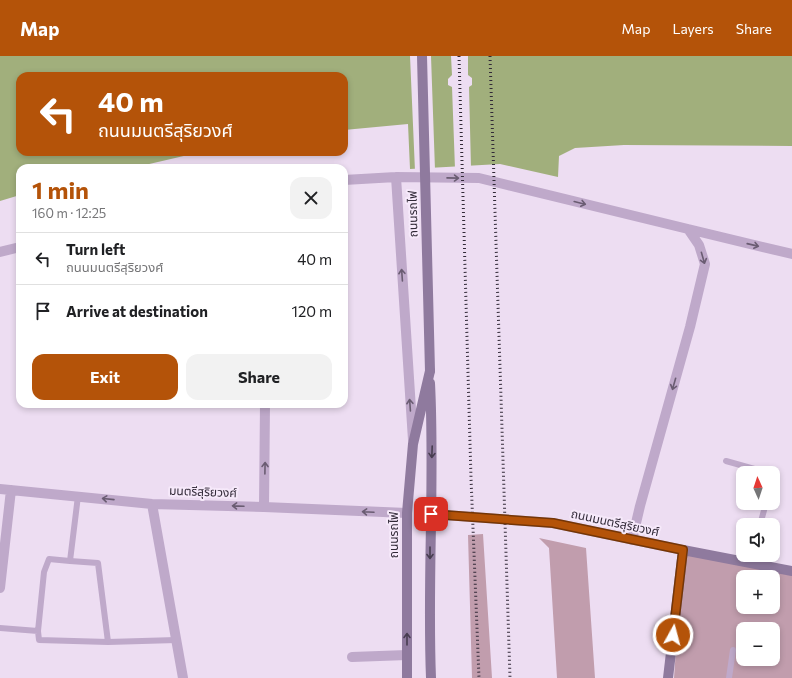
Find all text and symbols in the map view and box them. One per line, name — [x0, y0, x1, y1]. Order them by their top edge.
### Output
text: Map — [20, 17, 59, 40]
text: Map — [622, 20, 650, 37]
text: Layers — [672, 20, 714, 37]
text: Share — [736, 20, 772, 37]
text: 40 m — [98, 84, 164, 118]
icon: left — [32, 88, 84, 140]
text: ถนนมนตรีสุริยวงศ์ — [98, 119, 233, 141]
one-way arrow — [446, 174, 459, 182]
text: 1 min — [32, 175, 89, 204]
button: close — [290, 177, 332, 219]
street label: ถนนรถไฟ — [405, 191, 419, 237]
one-way arrow — [573, 199, 586, 207]
text: 160 m · 12:25 — [32, 205, 106, 221]
text: Turn left — [66, 240, 125, 258]
one-way arrow — [746, 241, 759, 249]
icon: left — [32, 248, 54, 270]
text: 40 m — [297, 250, 332, 268]
one-way arrow — [700, 251, 707, 264]
text: ถนนมนตรีสุริยวงศ์ — [66, 259, 163, 275]
one-way arrow — [398, 269, 405, 282]
icon: arrive — [32, 300, 54, 322]
text: Arrive at destination — [66, 302, 208, 320]
text: 120 m — [292, 302, 332, 320]
button: Exit — [32, 354, 178, 400]
button: Share — [186, 354, 332, 400]
one-way arrow — [670, 377, 677, 390]
one-way arrow — [407, 399, 414, 412]
one-way arrow — [428, 445, 436, 458]
one-way arrow — [261, 462, 269, 475]
north arrow — [736, 466, 780, 510]
map controls — [736, 466, 780, 666]
street label: มนตรีสุริยวงศ์ — [169, 483, 237, 500]
one-way arrow — [102, 496, 115, 503]
pin — [414, 497, 448, 531]
one-way arrow — [232, 502, 245, 510]
icon: arrive — [420, 503, 442, 525]
street label: ถนนมนตรีสุริยวงศ์ — [570, 506, 661, 539]
one-way arrow — [362, 508, 375, 515]
street label: ถนนรถไฟ — [386, 512, 400, 558]
button: sound — [736, 518, 780, 562]
one-way arrow — [426, 546, 434, 559]
button: + — [736, 570, 780, 614]
position arrow — [652, 614, 694, 656]
button: − — [736, 622, 780, 666]
one-way arrow — [403, 633, 411, 646]

